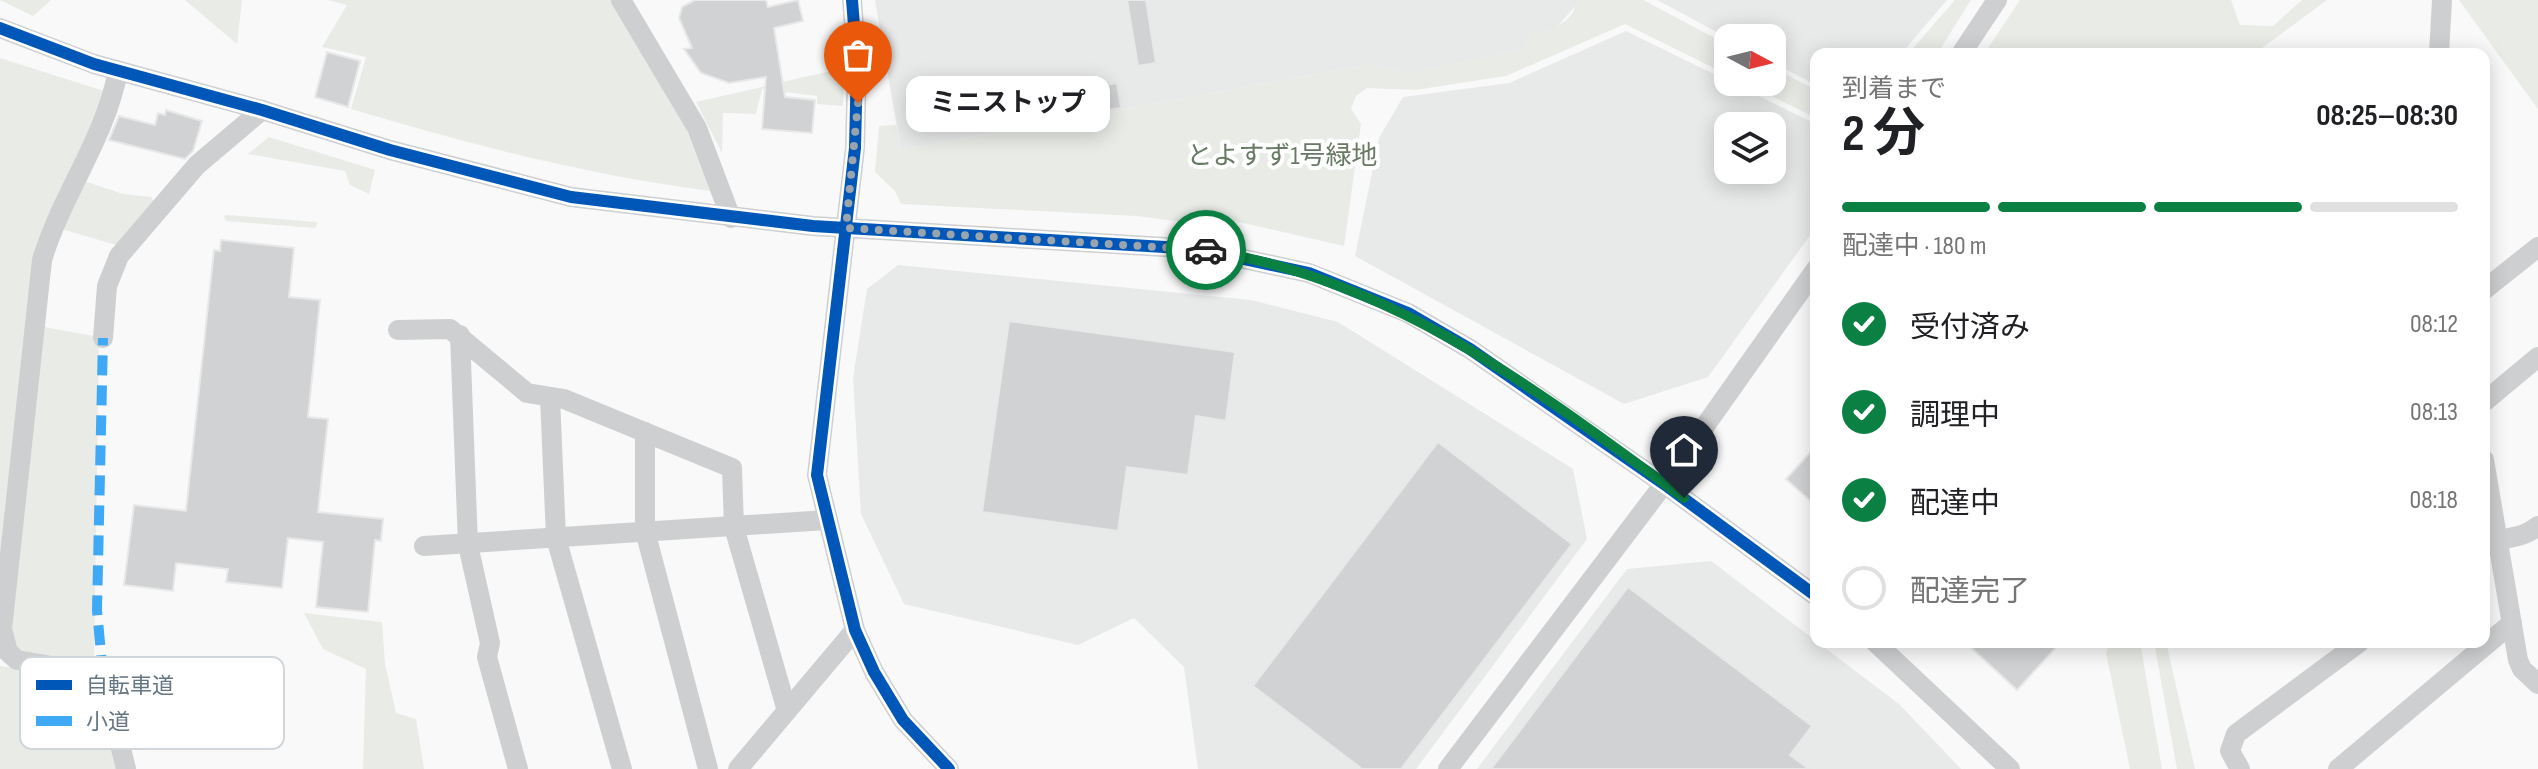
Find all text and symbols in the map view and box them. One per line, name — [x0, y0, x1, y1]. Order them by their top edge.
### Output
pin — [824, 21, 892, 103]
north arrow — [1714, 24, 1786, 96]
map controls — [1714, 24, 1786, 184]
icon: bag — [836, 33, 880, 77]
text: 到着まで — [1842, 74, 1946, 105]
callout: ミニストップ — [906, 75, 1110, 131]
text: ミニストップ — [930, 88, 1086, 119]
text: 08:25–08:30 — [2316, 98, 2458, 134]
text: 2 分 — [1842, 103, 1925, 166]
button: layers — [1714, 112, 1786, 184]
park label: とよすず1号緑地 — [1186, 141, 1378, 172]
courier — [1166, 210, 1246, 290]
icon: car — [1184, 228, 1228, 272]
text: 配達中 · 180 m — [1842, 231, 1986, 262]
icon: check — [1842, 302, 1886, 346]
text: 08:12 — [2410, 309, 2458, 340]
text: 受付済み — [1910, 310, 2030, 346]
icon: check — [1842, 390, 1886, 434]
text: 08:13 — [2410, 397, 2458, 428]
text: 調理中 — [1910, 398, 2000, 434]
pin — [1650, 416, 1718, 498]
icon: home — [1662, 428, 1706, 472]
icon: check — [1842, 478, 1886, 522]
text: 08:18 — [2410, 485, 2458, 516]
text: 配達中 — [1910, 486, 2000, 522]
text: 配達完了 — [1910, 574, 2030, 610]
legend — [20, 657, 284, 749]
text: 自転車道 — [86, 673, 174, 700]
text: 小道 — [86, 709, 130, 736]

